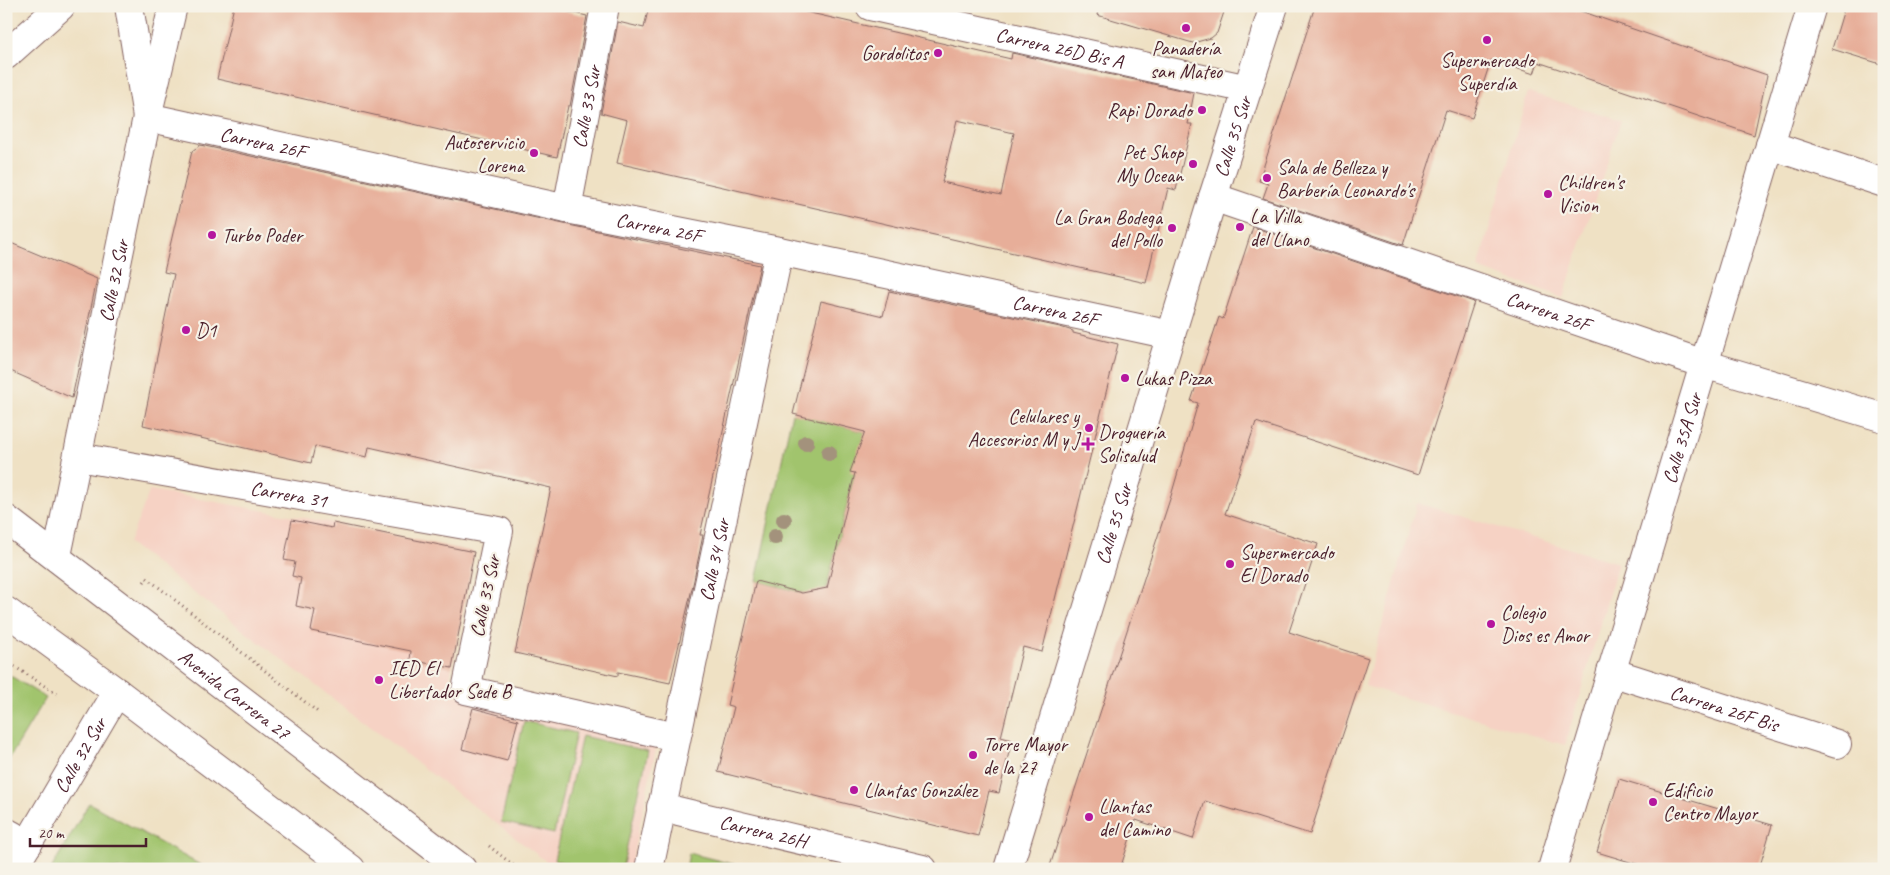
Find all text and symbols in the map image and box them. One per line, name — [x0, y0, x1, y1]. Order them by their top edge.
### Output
street label: Carrera 26D Bis A — [994, 22, 1126, 74]
marker: Panadería san Mateo — [1180, 22, 1192, 34]
marker: Supermercado Superdía — [1481, 34, 1493, 46]
place label: Panadería san Mateo — [1150, 36, 1223, 84]
place label: Gordolitos — [861, 41, 930, 66]
marker: Gordolitos — [932, 47, 944, 59]
place label: Supermercado Superdía — [1440, 48, 1536, 96]
street label: Calle 33 Sur — [566, 62, 606, 150]
street label: Calle 35 Sur — [1208, 91, 1257, 180]
place label: Rapi Dorado — [1107, 98, 1194, 123]
marker: Rapi Dorado — [1196, 104, 1208, 116]
street label: Carrera 26F — [218, 121, 312, 165]
place label: Autoservicio Lorena — [444, 130, 526, 178]
place label: Pet Shop My Ocean — [1117, 140, 1184, 188]
marker: Autoservicio Lorena — [528, 147, 540, 159]
place label: Sala de Belleza y Barbería Leonardo's — [1277, 155, 1416, 203]
marker: Pet Shop My Ocean — [1187, 158, 1199, 170]
place label: Children's Vision — [1558, 170, 1626, 218]
marker: Sala de Belleza y Barbería Leonardo's — [1261, 172, 1273, 184]
marker: Children's Vision — [1542, 188, 1554, 200]
place label: La Villa del Llano — [1250, 204, 1309, 252]
place label: La Gran Bodega del Pollo — [1054, 205, 1164, 253]
street label: Carrera 26F — [614, 207, 707, 249]
marker: La Villa del Llano — [1234, 221, 1246, 233]
marker: La Gran Bodega del Pollo — [1166, 222, 1178, 234]
place label: Turbo Poder — [222, 223, 304, 248]
marker: Turbo Poder — [206, 229, 218, 241]
street label: Calle 32 Sur — [93, 236, 134, 324]
street label: Carrera 26F — [1503, 285, 1597, 338]
street label: Carrera 26F — [1010, 289, 1104, 332]
place label: D1 — [196, 318, 218, 343]
marker: D1 — [180, 324, 192, 336]
place label: Lukas Pizza — [1135, 366, 1213, 391]
marker: Lukas Pizza — [1119, 372, 1131, 384]
street label: Calle 35A Sur — [1656, 388, 1708, 486]
place label: Celulares y Accesorios M y J — [968, 404, 1082, 452]
place label: Droguería Solisalud — [1098, 420, 1166, 468]
marker: Celulares y Accesorios M y J — [1083, 422, 1095, 434]
marker: Droguería Solisalud — [1082, 438, 1094, 450]
street label: Carrera 31 — [249, 475, 330, 513]
street label: Calle 35 Sur — [1089, 479, 1138, 567]
street label: Calle 34 Sur — [693, 515, 735, 603]
place label: Supermercado El Dorado — [1240, 540, 1336, 588]
street label: Calle 33 Sur — [464, 551, 506, 639]
marker: Supermercado El Dorado — [1224, 558, 1236, 570]
place label: Colegio Dios es Amor — [1501, 600, 1591, 648]
marker: Colegio Dios es Amor — [1485, 618, 1497, 630]
street label: Avenida Carrera 27 — [174, 644, 296, 746]
place label: IED El Libertador Sede B — [389, 656, 513, 704]
marker: IED El Libertador Sede B — [373, 674, 385, 686]
street label: Carrera 26F Bis — [1667, 679, 1784, 738]
street label: Calle 32 Sur — [48, 711, 113, 797]
place label: Torre Mayor de la 27 — [983, 732, 1069, 780]
marker: Torre Mayor de la 27 — [967, 749, 979, 761]
place label: Llantas González — [864, 778, 979, 803]
place label: Edificio Centro Mayor — [1663, 778, 1759, 826]
marker: Llantas González — [848, 784, 860, 796]
place label: Llantas del Camino — [1099, 794, 1171, 842]
marker: Edificio Centro Mayor — [1647, 796, 1659, 808]
street label: Carrera 26H — [717, 809, 813, 854]
marker: Llantas del Camino — [1083, 811, 1095, 823]
scale bar — [30, 815, 146, 847]
text: 20 m — [38, 824, 65, 843]

